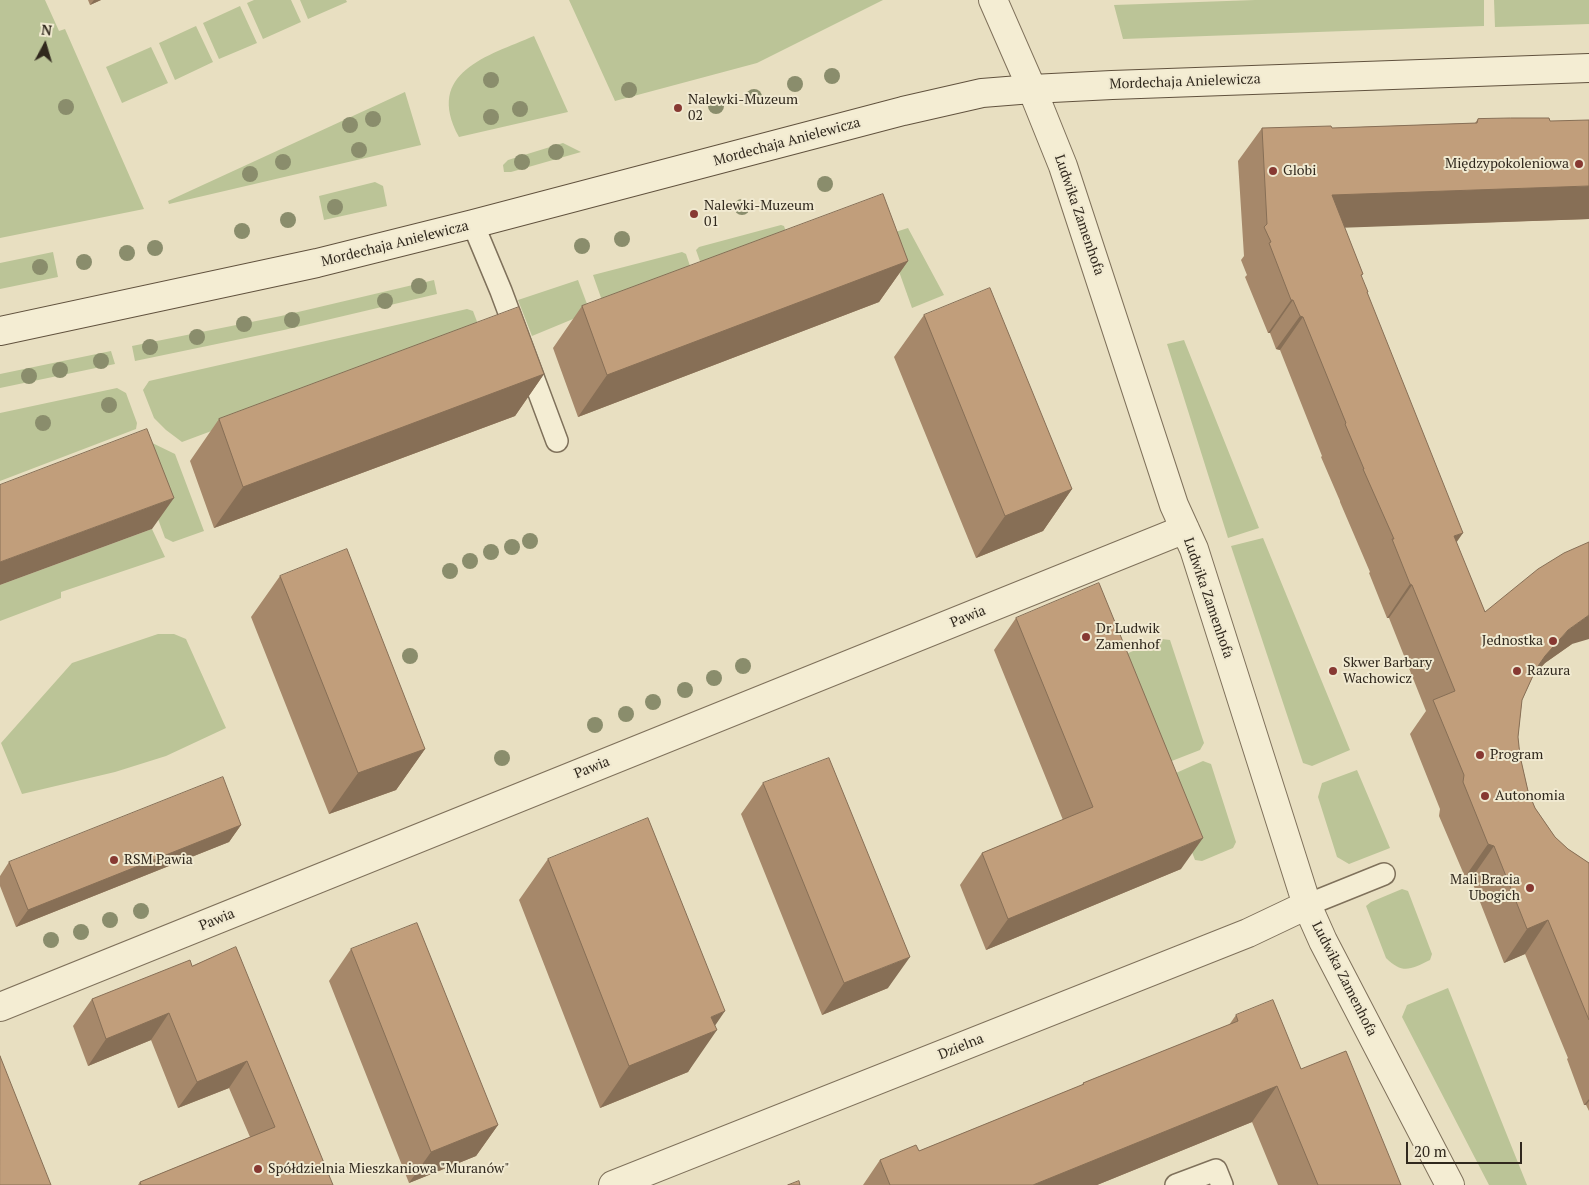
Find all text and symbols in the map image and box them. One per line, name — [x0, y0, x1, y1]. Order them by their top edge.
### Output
north arrow — [20, 20, 70, 70]
text: N — [40, 20, 53, 40]
street label: Mordechaja Anielewicza — [1109, 71, 1261, 93]
place label: Nalewki-Muzeum 02 — [688, 92, 798, 124]
marker: Nalewki-Muzeum 02 — [672, 102, 684, 114]
street label: Mordechaja Anielewicza — [712, 114, 862, 170]
street label: Ludwika Zamenhofa — [1050, 152, 1108, 278]
place label: Międzypokoleniowa — [1445, 156, 1569, 172]
marker: Międzypokoleniowa — [1573, 158, 1585, 170]
place label: Globi — [1283, 163, 1316, 179]
marker: Globi — [1267, 165, 1279, 177]
place label: Nalewki-Muzeum 01 — [704, 198, 814, 230]
marker: Nalewki-Muzeum 01 — [688, 208, 700, 220]
street label: Mordechaja Anielewicza — [320, 218, 470, 270]
street label: Ludwika Zamenhofa — [1179, 535, 1237, 661]
street label: Pawia — [948, 602, 988, 632]
place label: Dr Ludwik Zamenhof — [1096, 621, 1160, 654]
marker: Dr Ludwik Zamenhof — [1080, 631, 1092, 643]
place label: Jednostka — [1482, 633, 1543, 649]
marker: Jednostka — [1547, 635, 1559, 647]
place label: Skwer Barbary Wachowicz — [1343, 655, 1432, 688]
place label: Razura — [1527, 663, 1570, 679]
marker: Skwer Barbary Wachowicz — [1327, 665, 1339, 677]
marker: Razura — [1511, 665, 1523, 677]
place label: Program — [1490, 747, 1543, 763]
marker: Program — [1474, 749, 1486, 761]
street label: Pawia — [572, 753, 612, 783]
place label: Autonomia — [1495, 788, 1565, 804]
marker: Autonomia — [1479, 790, 1491, 802]
place label: RSM Pawia — [124, 852, 193, 868]
marker: RSM Pawia — [108, 854, 120, 866]
place label: Mali Bracia Ubogich — [1450, 872, 1520, 904]
marker: Mali Bracia Ubogich — [1524, 882, 1536, 894]
street label: Pawia — [197, 905, 237, 935]
street label: Ludwika Zamenhofa — [1308, 919, 1380, 1039]
street label: Dzielna — [936, 1030, 986, 1064]
scale bar — [1409, 1132, 1525, 1164]
text: 20 m — [1414, 1141, 1447, 1161]
place label: Spółdzielnia Mieszkaniowa "Muranów" — [268, 1161, 509, 1177]
marker: Spółdzielnia Mieszkaniowa "Muranów" — [252, 1163, 264, 1175]

